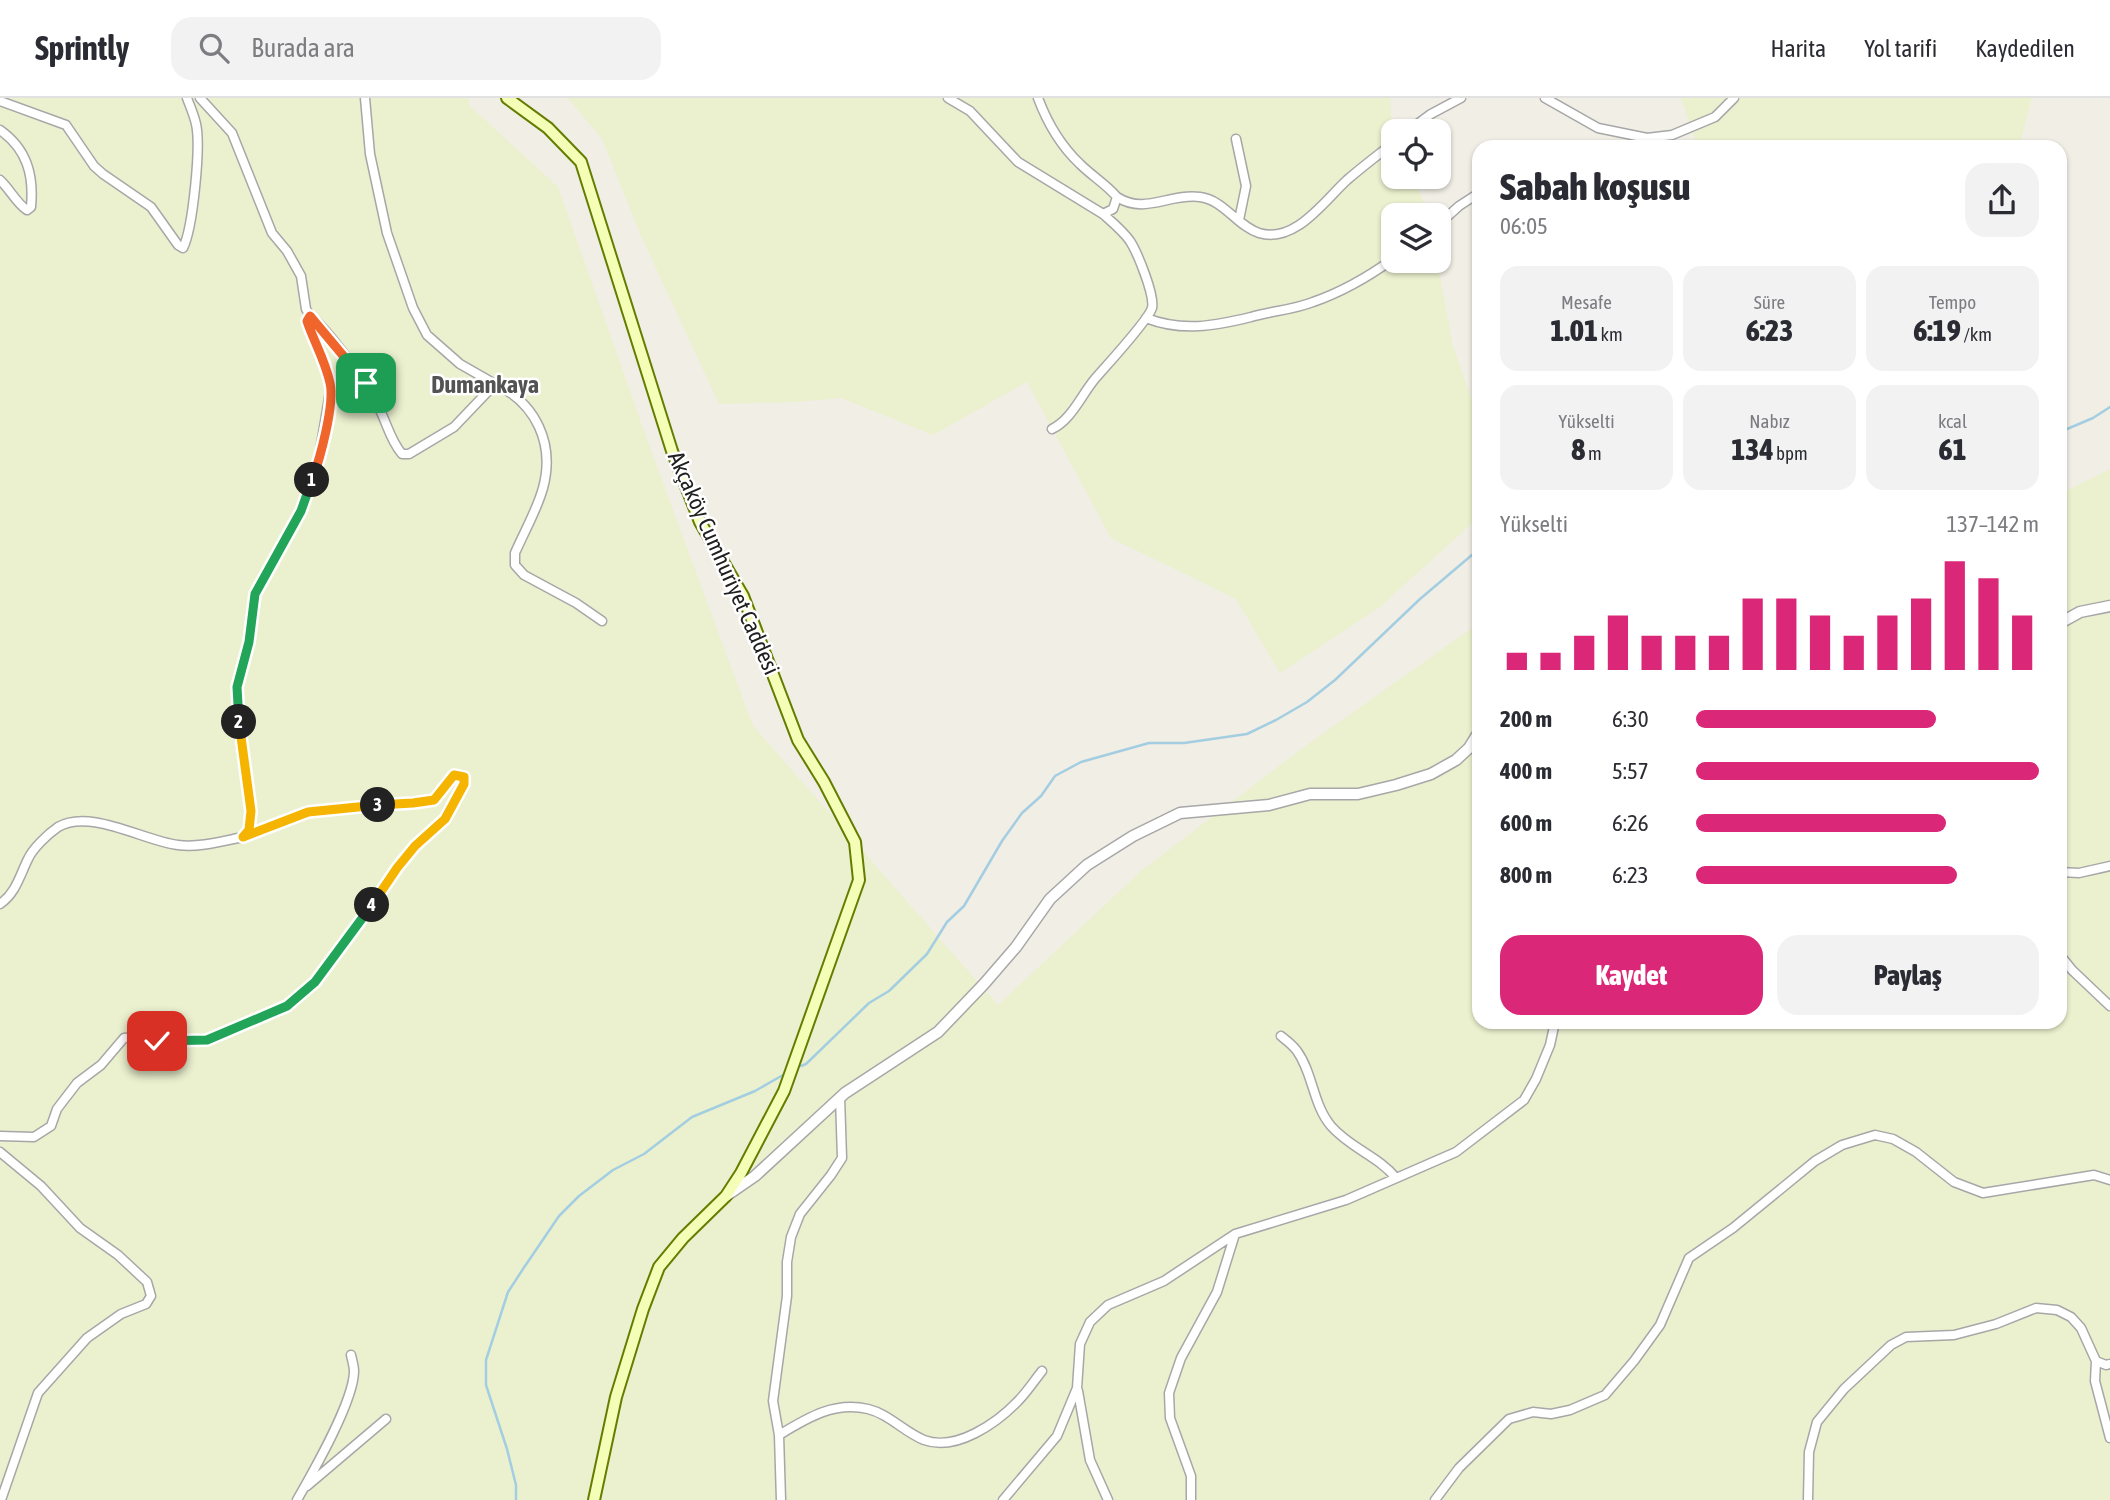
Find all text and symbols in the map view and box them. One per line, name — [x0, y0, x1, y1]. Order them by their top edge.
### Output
search box — [171, 17, 661, 80]
text: Sprintly — [35, 29, 129, 67]
icon: search — [195, 29, 233, 67]
text: Burada ara — [251, 33, 355, 63]
text: Harita — [1770, 35, 1826, 62]
text: Yol tarifi — [1864, 35, 1937, 62]
text: Kaydedilen — [1975, 35, 2075, 62]
map controls — [1381, 119, 1451, 273]
button: locate — [1381, 119, 1451, 189]
button: share — [1965, 163, 2039, 237]
text: Sabah koşusu — [1500, 165, 1690, 208]
button: layers — [1381, 203, 1451, 273]
text: 06:05 — [1500, 213, 1548, 239]
text: Mesafe — [1561, 291, 1612, 313]
text: Süre — [1754, 291, 1785, 313]
text: Tempo — [1929, 291, 1976, 313]
text: 1.01 — [1550, 313, 1598, 347]
text: 6:23 — [1746, 313, 1793, 347]
text: 6:19 — [1913, 313, 1961, 347]
text: km — [1598, 323, 1623, 345]
text: /km — [1961, 323, 1992, 345]
pin — [336, 353, 396, 413]
icon: arrive — [347, 364, 385, 402]
district label: Dumankaya — [431, 371, 539, 398]
text: Yükselti — [1558, 410, 1615, 432]
text: Nabız — [1749, 410, 1790, 432]
text: kcal — [1938, 410, 1967, 432]
text: 8 — [1571, 432, 1585, 466]
text: 134 — [1731, 432, 1774, 466]
text: 61 — [1938, 432, 1967, 466]
text: m — [1585, 442, 1602, 464]
text: bpm — [1774, 442, 1808, 464]
street label: Akçaköy Cumhuriyet Caddesi — [663, 447, 785, 679]
pin: 1 — [294, 462, 330, 498]
text: 1 — [307, 468, 316, 490]
text: Yükselti — [1500, 511, 1568, 537]
text: 137–142 m — [1946, 511, 2039, 537]
pin: 2 — [222, 704, 256, 740]
text: 200 m — [1500, 706, 1552, 732]
text: 6:30 — [1612, 706, 1649, 732]
text: 2 — [234, 710, 243, 732]
text: 400 m — [1500, 758, 1552, 784]
text: 5:57 — [1612, 758, 1649, 784]
pin: 3 — [360, 788, 396, 822]
text: 3 — [373, 793, 382, 815]
text: 600 m — [1500, 810, 1552, 836]
text: 6:26 — [1612, 810, 1649, 836]
text: 800 m — [1500, 862, 1552, 888]
text: 6:23 — [1612, 862, 1649, 888]
pin: 4 — [354, 888, 390, 922]
text: 4 — [367, 893, 376, 915]
button: Kaydet — [1500, 935, 1763, 1015]
button: Paylaş — [1777, 935, 2039, 1015]
pin — [127, 1011, 187, 1071]
icon: check — [138, 1022, 176, 1060]

